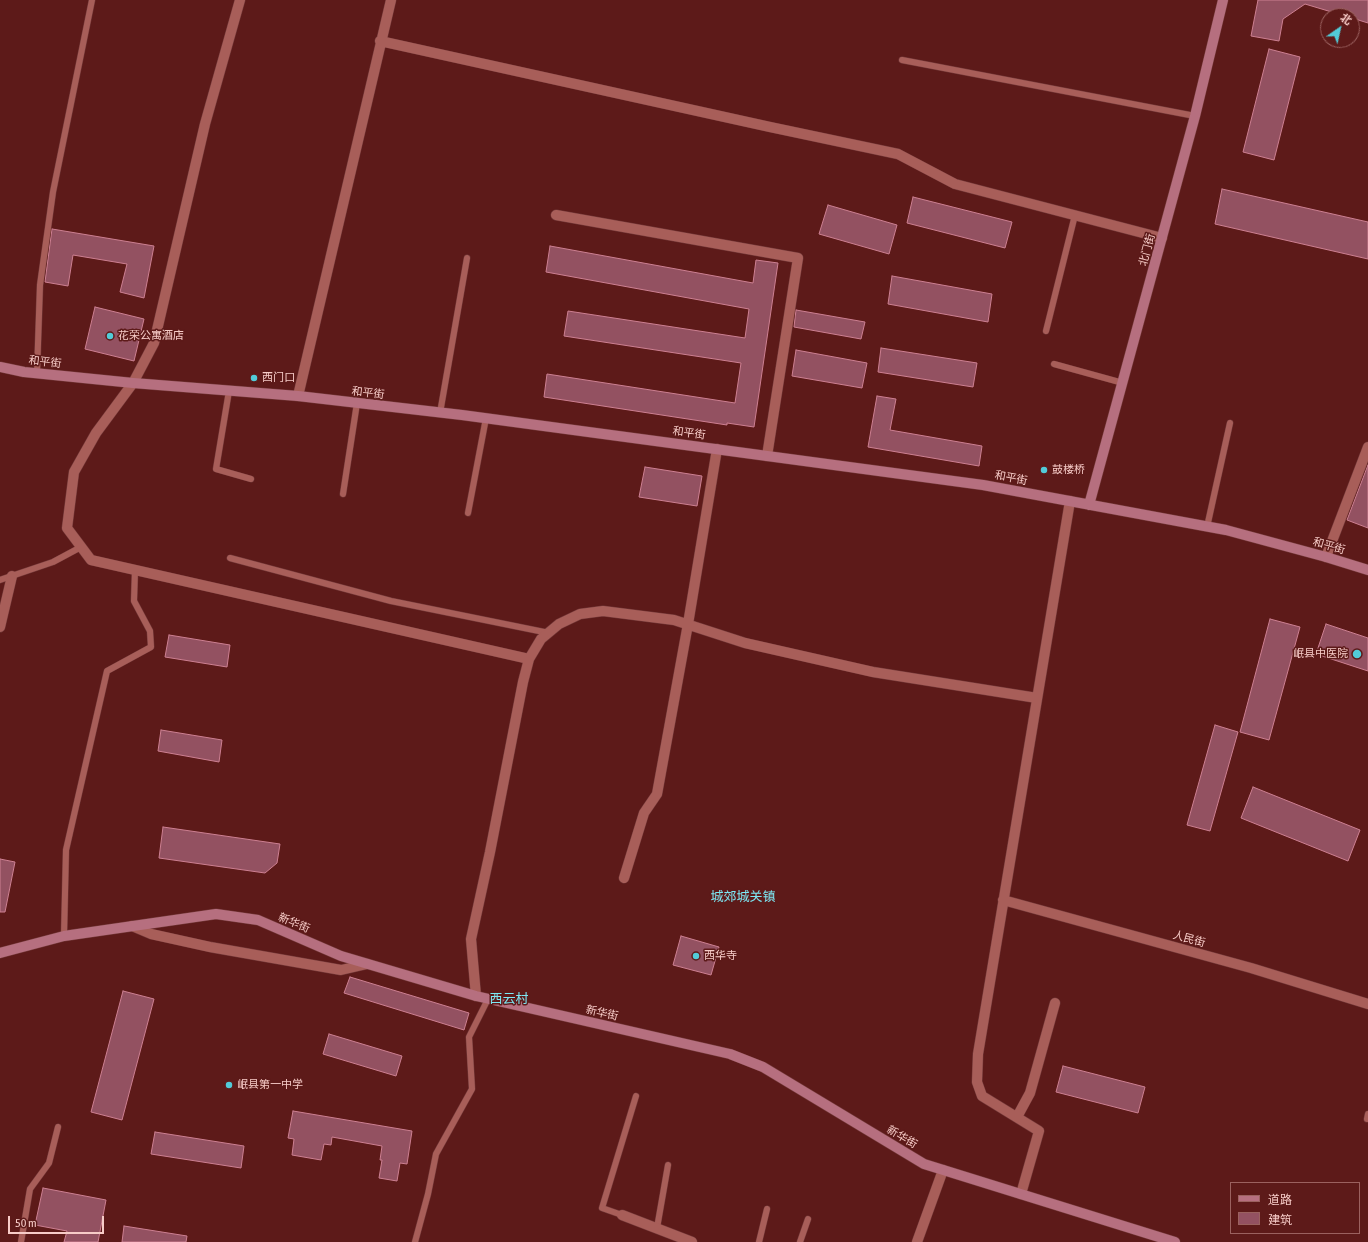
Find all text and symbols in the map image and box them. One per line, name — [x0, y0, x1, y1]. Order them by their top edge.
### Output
north arrow — [1320, 8, 1360, 48]
text: 北 — [1338, 11, 1354, 27]
street label: 北门街 — [1136, 232, 1158, 268]
place label: 花荣公寓酒店 — [118, 329, 184, 343]
marker: 花荣公寓酒店 — [105, 331, 115, 341]
street label: 和平街 — [28, 353, 62, 371]
place label: 西门口 — [262, 371, 295, 385]
marker: 西门口 — [249, 373, 259, 383]
street label: 和平街 — [351, 384, 385, 402]
street label: 和平街 — [672, 424, 706, 442]
place label: 鼓楼桥 — [1052, 463, 1085, 477]
marker: 鼓楼桥 — [1039, 465, 1049, 475]
street label: 和平街 — [994, 468, 1028, 488]
street label: 和平街 — [1311, 535, 1347, 557]
place label: 岷县中医院 — [1293, 647, 1348, 661]
marker: 岷县中医院 — [1351, 648, 1363, 660]
district label: 城郊城关镇 — [711, 889, 775, 905]
street label: 新华街 — [276, 910, 312, 936]
street label: 人民街 — [1171, 928, 1207, 950]
place label: 西华寺 — [704, 949, 737, 963]
marker: 西华寺 — [691, 951, 701, 961]
district label: 西云村 — [490, 991, 528, 1007]
street label: 新华街 — [584, 1003, 620, 1023]
place label: 岷县第一中学 — [237, 1078, 303, 1092]
marker: 岷县第一中学 — [224, 1080, 234, 1090]
street label: 新华街 — [884, 1123, 920, 1151]
legend — [1230, 1182, 1360, 1234]
text: 道路 — [1268, 1193, 1292, 1207]
scale bar — [10, 1208, 106, 1234]
text: 建筑 — [1268, 1213, 1292, 1227]
text: 50 m — [15, 1216, 37, 1230]

